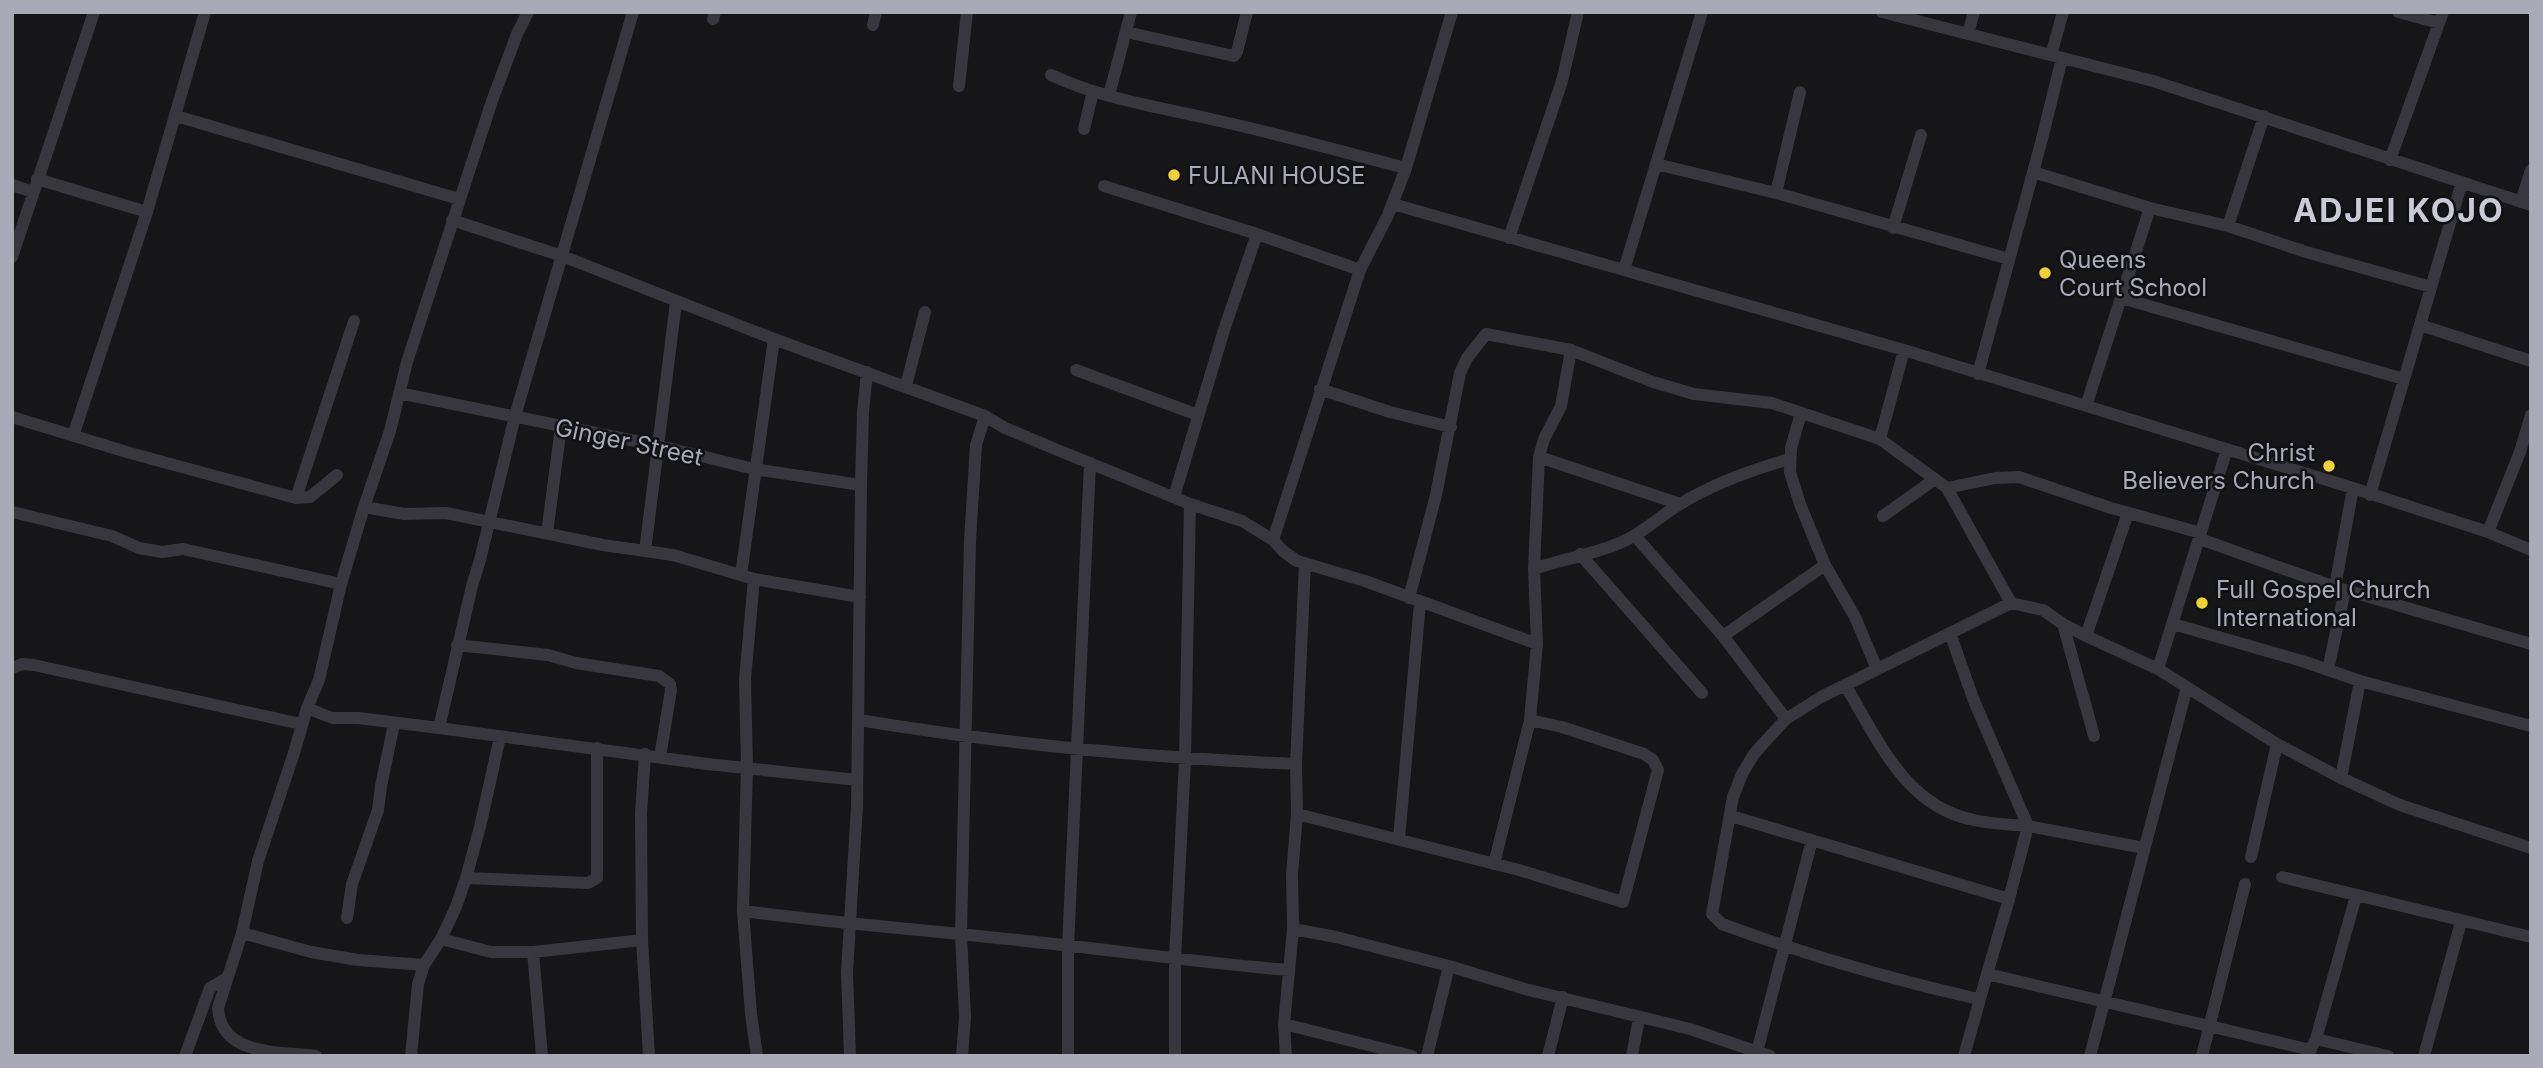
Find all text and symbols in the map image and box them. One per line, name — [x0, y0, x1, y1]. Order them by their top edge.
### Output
place label: FULANI HOUSE — [1188, 161, 1365, 190]
marker: FULANI HOUSE — [1166, 167, 1182, 183]
district label: ADJEI KOJO — [2293, 191, 2505, 230]
place label: Queens Court School — [2059, 245, 2207, 302]
marker: Queens Court School — [2037, 265, 2053, 281]
street label: Ginger Street — [553, 412, 706, 472]
place label: Christ Believers Church — [2122, 438, 2315, 495]
marker: Christ Believers Church — [2321, 458, 2337, 474]
place label: Full Gospel Church International — [2216, 575, 2431, 632]
marker: Full Gospel Church International — [2194, 595, 2210, 611]

